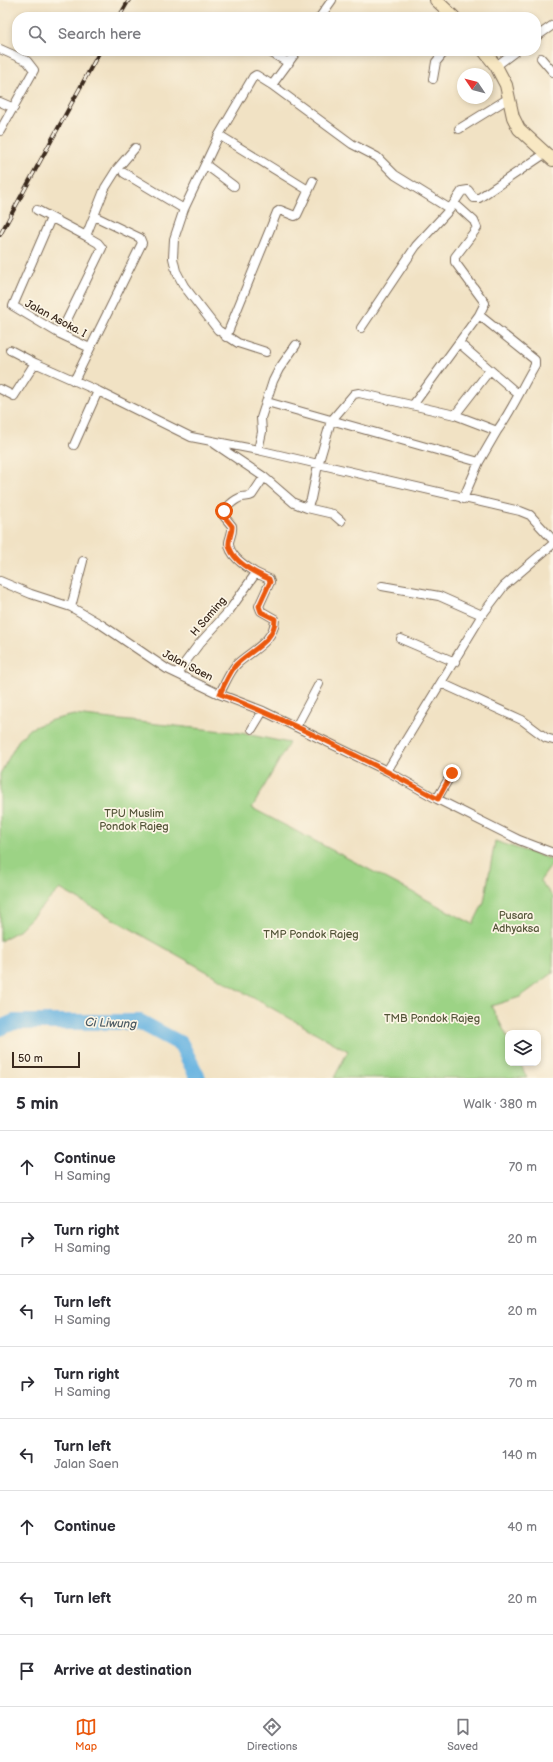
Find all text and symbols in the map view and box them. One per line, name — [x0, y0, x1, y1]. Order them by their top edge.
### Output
search box — [12, 12, 541, 56]
icon: search — [26, 23, 48, 45]
text: Search here — [58, 25, 141, 44]
north arrow — [457, 68, 493, 104]
street label: Jalan Asoka. I — [23, 297, 89, 340]
route start — [215, 502, 233, 520]
street label: H Saming — [188, 594, 229, 639]
street label: Jalan Saen — [160, 647, 215, 684]
route end — [443, 764, 461, 782]
park label: TPU Muslim Pondok Rajeg — [99, 807, 169, 833]
park label: Pusara Adhyaksa — [493, 909, 539, 935]
park label: TMP Pondok Rajeg — [263, 928, 359, 941]
park label: TMB Pondok Rajeg — [384, 1012, 480, 1025]
water label: Ci Liwung — [85, 1015, 137, 1032]
map controls — [505, 1030, 541, 1066]
button: layers — [505, 1030, 541, 1066]
scale bar — [12, 1050, 80, 1069]
text: 50 m — [18, 1052, 43, 1065]
text: 5 min — [16, 1094, 59, 1114]
text: Walk · 380 m — [463, 1096, 537, 1112]
text: Continue — [54, 1149, 116, 1168]
icon: ahead — [16, 1156, 38, 1178]
text: 70 m — [509, 1159, 537, 1175]
text: H Saming — [54, 1168, 111, 1184]
text: Turn right — [54, 1221, 119, 1240]
icon: right — [16, 1228, 38, 1250]
text: 20 m — [507, 1231, 537, 1247]
text: H Saming — [54, 1240, 111, 1256]
text: Turn left — [54, 1293, 111, 1312]
icon: left — [16, 1300, 38, 1322]
text: 20 m — [507, 1303, 537, 1319]
text: H Saming — [54, 1312, 111, 1328]
text: Turn right — [54, 1365, 119, 1384]
icon: right — [16, 1372, 38, 1394]
text: 70 m — [509, 1375, 537, 1391]
text: H Saming — [54, 1384, 111, 1400]
text: Turn left — [54, 1437, 111, 1456]
icon: left — [16, 1444, 38, 1466]
text: 140 m — [502, 1447, 537, 1463]
text: Jalan Saen — [54, 1456, 119, 1472]
icon: ahead — [16, 1516, 38, 1538]
text: Continue — [54, 1517, 116, 1536]
text: 40 m — [507, 1519, 537, 1535]
icon: left — [16, 1588, 38, 1610]
text: Turn left — [54, 1589, 111, 1608]
text: 20 m — [507, 1591, 537, 1607]
icon: arrive — [16, 1660, 38, 1682]
text: Arrive at destination — [54, 1661, 192, 1680]
tab: Map — [75, 1716, 97, 1753]
tab: Directions — [247, 1716, 297, 1753]
tab: Saved — [447, 1716, 478, 1753]

